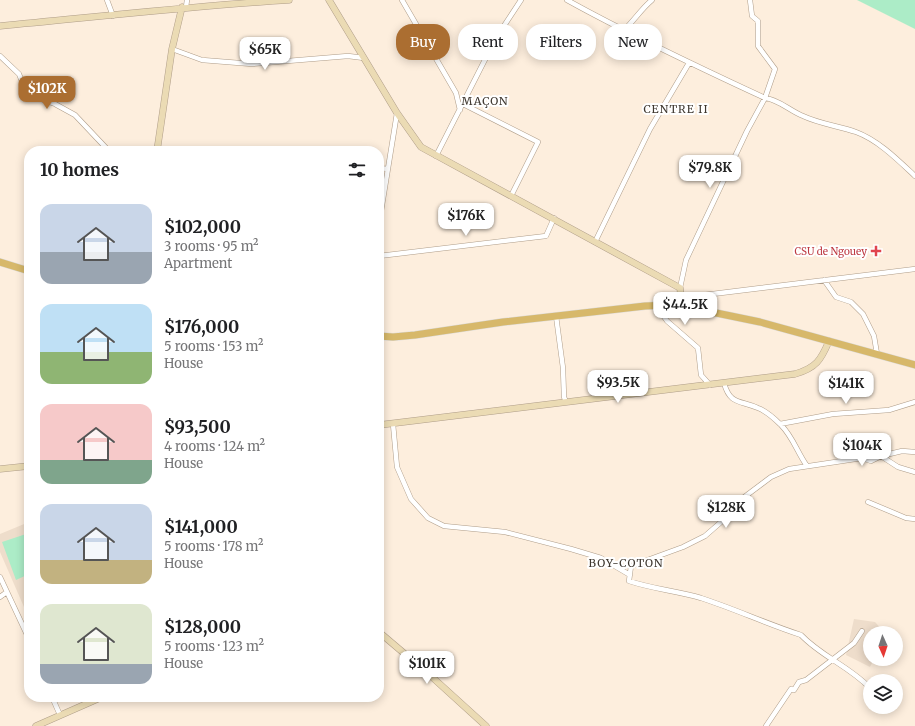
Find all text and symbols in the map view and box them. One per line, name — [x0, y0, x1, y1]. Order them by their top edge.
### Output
chip: Buy — [396, 24, 450, 60]
chip: Rent — [458, 24, 518, 60]
chip: Filters — [526, 24, 596, 60]
chip: New — [604, 24, 662, 60]
pin: $65K — [241, 37, 289, 71]
text: $65K — [248, 41, 282, 58]
pin: $102K — [19, 76, 75, 110]
text: $102K — [27, 80, 67, 97]
district label: MAÇON — [461, 94, 509, 108]
district label: CENTRE II — [643, 102, 709, 116]
pin: $79.8K — [677, 155, 743, 189]
text: 10 homes — [40, 159, 119, 181]
icon: filters — [346, 159, 368, 181]
text: $79.8K — [688, 159, 732, 176]
pin: $176K — [438, 203, 494, 237]
text: $176K — [447, 207, 485, 224]
text: $102,000 — [164, 216, 241, 238]
icon: home — [72, 220, 120, 268]
text: 3 rooms · 95 m² — [164, 238, 259, 255]
place label: CSU de Ngouey — [795, 245, 867, 258]
marker: CSU de Ngouey — [870, 245, 882, 257]
text: Apartment — [164, 255, 232, 272]
pin: $44.5K — [652, 292, 718, 326]
text: $44.5K — [662, 296, 708, 313]
text: $176,000 — [164, 316, 239, 338]
icon: home — [72, 320, 120, 368]
text: 5 rooms · 153 m² — [164, 338, 263, 355]
text: House — [164, 355, 203, 372]
pin: $93.5K — [585, 370, 651, 404]
pin: $141K — [818, 371, 874, 405]
text: $93.5K — [596, 374, 640, 391]
text: $141K — [828, 375, 864, 392]
text: $93,500 — [164, 416, 231, 438]
icon: home — [72, 420, 120, 468]
pin: $104K — [834, 433, 890, 467]
text: $104K — [842, 437, 882, 454]
text: 4 rooms · 124 m² — [164, 438, 265, 455]
text: House — [164, 455, 203, 472]
pin: $128K — [698, 495, 754, 529]
text: $128K — [706, 499, 746, 516]
text: $141,000 — [164, 516, 238, 538]
icon: home — [72, 520, 120, 568]
text: 5 rooms · 178 m² — [164, 538, 263, 555]
text: House — [164, 555, 203, 572]
district label: BOY-COTON — [589, 556, 663, 570]
text: $128,000 — [164, 616, 241, 638]
icon: home — [72, 620, 120, 668]
north arrow — [863, 626, 903, 666]
map controls — [863, 626, 903, 714]
text: 5 rooms · 123 m² — [164, 638, 264, 655]
pin: $101K — [399, 651, 455, 685]
text: House — [164, 655, 203, 672]
text: $101K — [408, 655, 446, 672]
button: layers — [863, 674, 903, 714]

